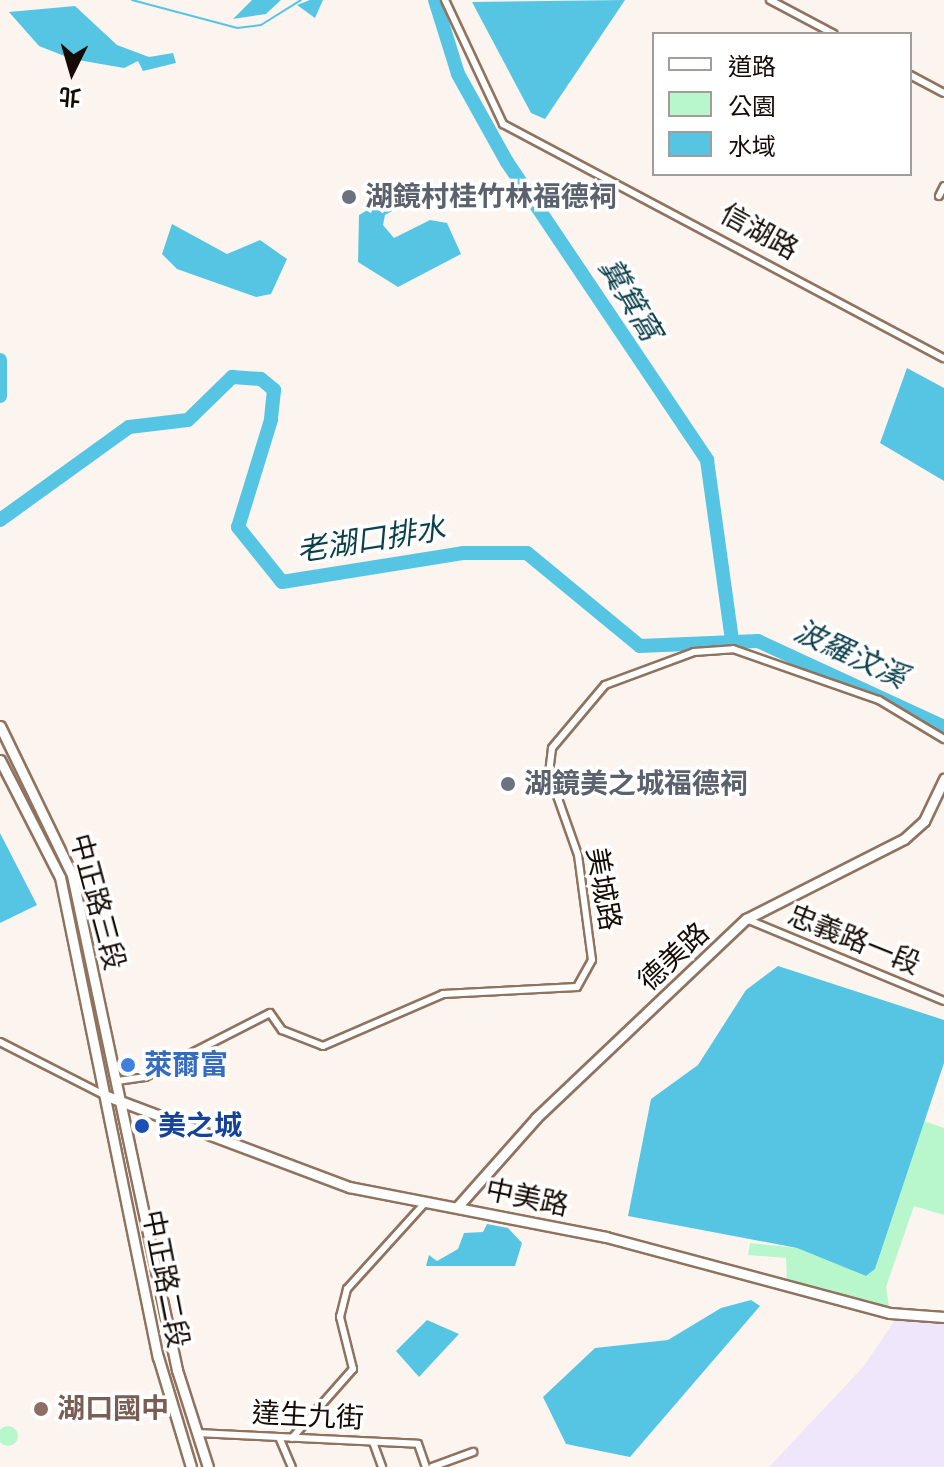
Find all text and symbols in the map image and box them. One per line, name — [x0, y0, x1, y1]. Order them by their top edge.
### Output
north arrow — [32, 32, 112, 112]
legend — [652, 32, 912, 176]
text: 道路 — [728, 53, 776, 82]
text: 北 — [58, 82, 82, 110]
text: 公園 — [728, 93, 776, 122]
text: 水域 — [728, 133, 776, 162]
place label: 湖鏡村桂竹林福德祠 — [365, 180, 617, 214]
marker: 湖鏡村桂竹林福德祠 — [340, 188, 358, 206]
street label: 信湖路 — [714, 197, 804, 267]
water label: 糞箕窩 — [590, 252, 668, 348]
water label: 老湖口排水 — [294, 511, 448, 571]
water label: 波羅汶溪 — [788, 613, 912, 697]
place label: 湖鏡美之城福德祠 — [524, 767, 748, 801]
marker: 湖鏡美之城福德祠 — [499, 775, 517, 793]
street label: 中正路三段 — [63, 830, 131, 974]
street label: 美城路 — [579, 845, 627, 933]
street label: 忠義路一段 — [783, 898, 925, 982]
street label: 德美路 — [632, 916, 716, 998]
place label: 萊爾富 — [144, 1048, 228, 1082]
marker: 萊爾富 — [119, 1056, 137, 1074]
place label: 美之城 — [158, 1109, 242, 1143]
marker: 美之城 — [133, 1117, 151, 1135]
street label: 中美路 — [482, 1173, 572, 1223]
street label: 中正路二段 — [135, 1207, 195, 1351]
place label: 湖口國中 — [57, 1392, 169, 1426]
street label: 達生九街 — [251, 1396, 365, 1436]
marker: 湖口國中 — [32, 1400, 50, 1418]

